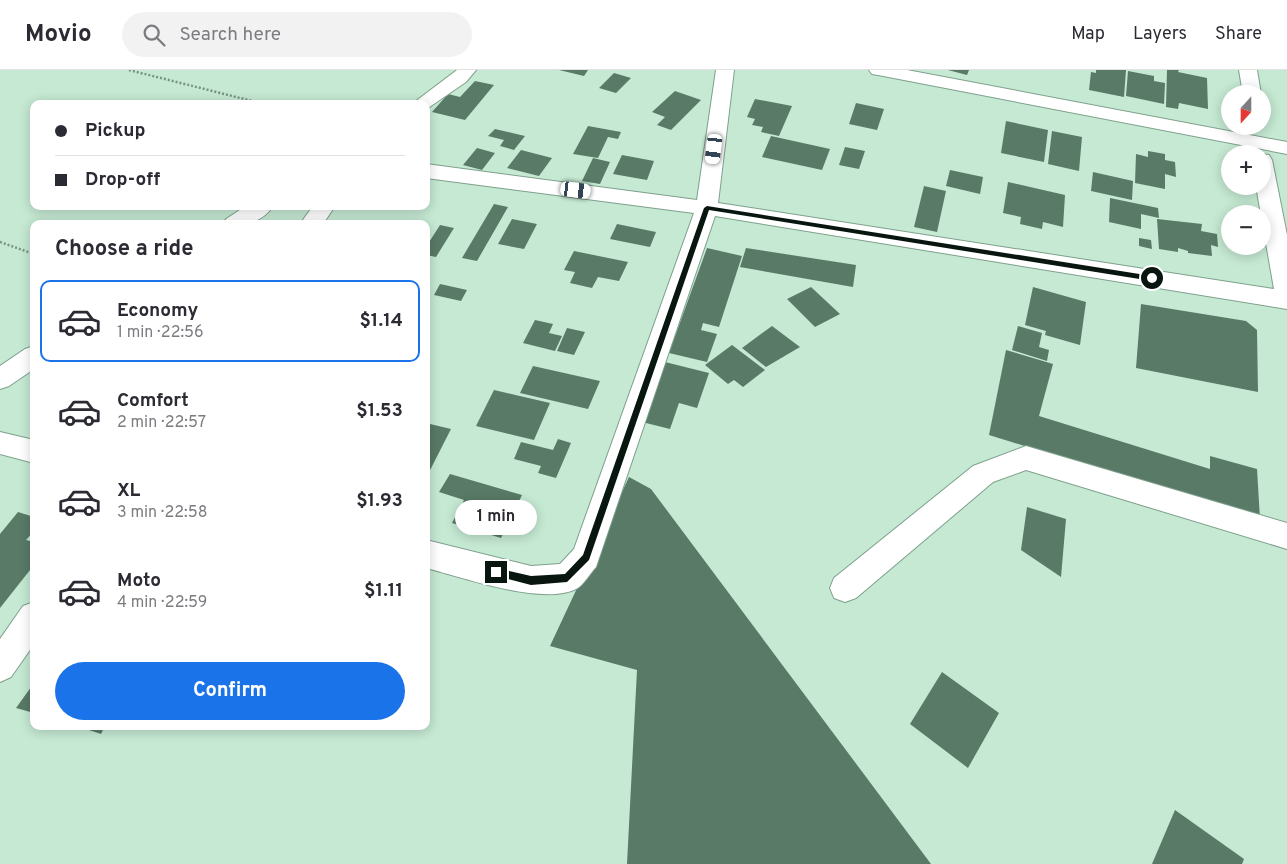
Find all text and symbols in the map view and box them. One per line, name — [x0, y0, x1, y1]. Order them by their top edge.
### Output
search box — [122, 12, 472, 57]
text: Movio — [25, 20, 92, 50]
icon: search — [140, 21, 168, 49]
text: Search here — [180, 23, 281, 47]
text: Map — [1071, 23, 1105, 46]
text: Layers — [1133, 23, 1187, 46]
text: Share — [1215, 23, 1262, 46]
north arrow — [1221, 85, 1271, 135]
map controls — [1221, 85, 1271, 255]
text: Pickup — [85, 119, 145, 143]
car — [704, 133, 723, 165]
button: + — [1221, 145, 1271, 195]
text: Drop-off — [85, 168, 160, 192]
car — [560, 181, 591, 199]
button: − — [1221, 205, 1271, 255]
text: Choose a ride — [55, 236, 193, 263]
route start — [1141, 267, 1163, 289]
icon: car — [57, 299, 102, 344]
text: Economy — [117, 299, 198, 323]
text: $1.14 — [359, 309, 403, 333]
text: 1 min · 22:56 — [117, 323, 204, 343]
icon: car — [57, 389, 102, 434]
text: Comfort — [117, 389, 189, 413]
text: $1.53 — [356, 399, 403, 423]
text: 2 min · 22:57 — [117, 413, 206, 433]
icon: car — [57, 479, 102, 524]
text: XL — [117, 479, 140, 503]
text: $1.93 — [356, 489, 403, 513]
callout: 1 min — [455, 500, 537, 534]
text: 3 min · 22:58 — [117, 503, 207, 523]
text: 1 min — [477, 507, 515, 527]
route end — [485, 561, 507, 583]
icon: car — [57, 569, 102, 614]
text: Moto — [117, 569, 161, 593]
text: $1.11 — [364, 579, 403, 603]
text: 4 min · 22:59 — [117, 593, 207, 613]
button: Confirm — [55, 662, 405, 720]

